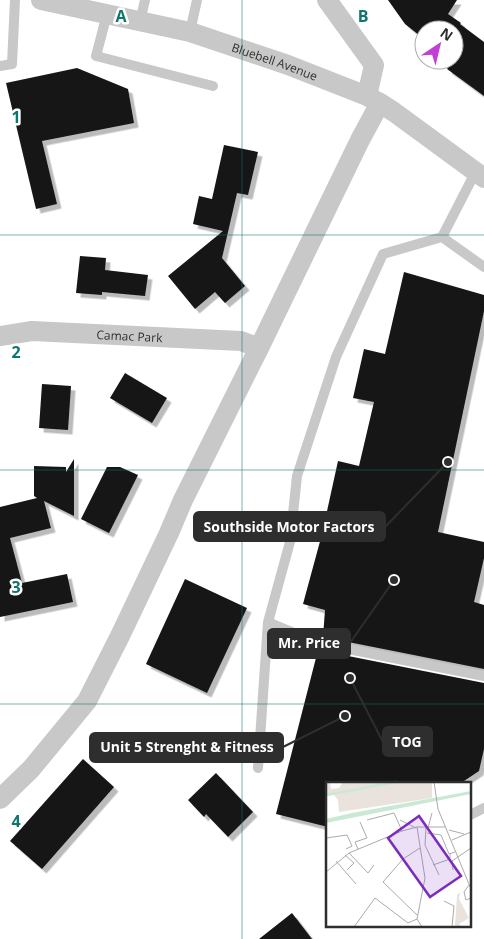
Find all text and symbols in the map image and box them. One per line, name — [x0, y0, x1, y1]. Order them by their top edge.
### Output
text: A — [115, 5, 127, 27]
text: B — [358, 5, 368, 27]
north arrow — [414, 20, 464, 70]
text: N — [437, 23, 457, 45]
street label: Bluebell Avenue — [230, 38, 320, 84]
text: 1 — [11, 106, 21, 128]
street label: Camac Park — [96, 326, 164, 346]
text: 2 — [11, 341, 21, 363]
callout: Southside Motor Factors — [194, 512, 385, 541]
text: Southside Motor Factors — [204, 517, 374, 536]
text: 3 — [11, 576, 21, 598]
callout: Mr. Price — [268, 629, 350, 658]
text: Mr. Price — [278, 633, 340, 652]
callout: TOG — [383, 727, 432, 756]
text: TOG — [392, 732, 422, 751]
callout: Unit 5 Strenght & Fitness — [90, 733, 283, 762]
text: Unit 5 Strenght & Fitness — [100, 737, 274, 756]
inset map — [326, 782, 472, 926]
text: 4 — [11, 810, 21, 832]

